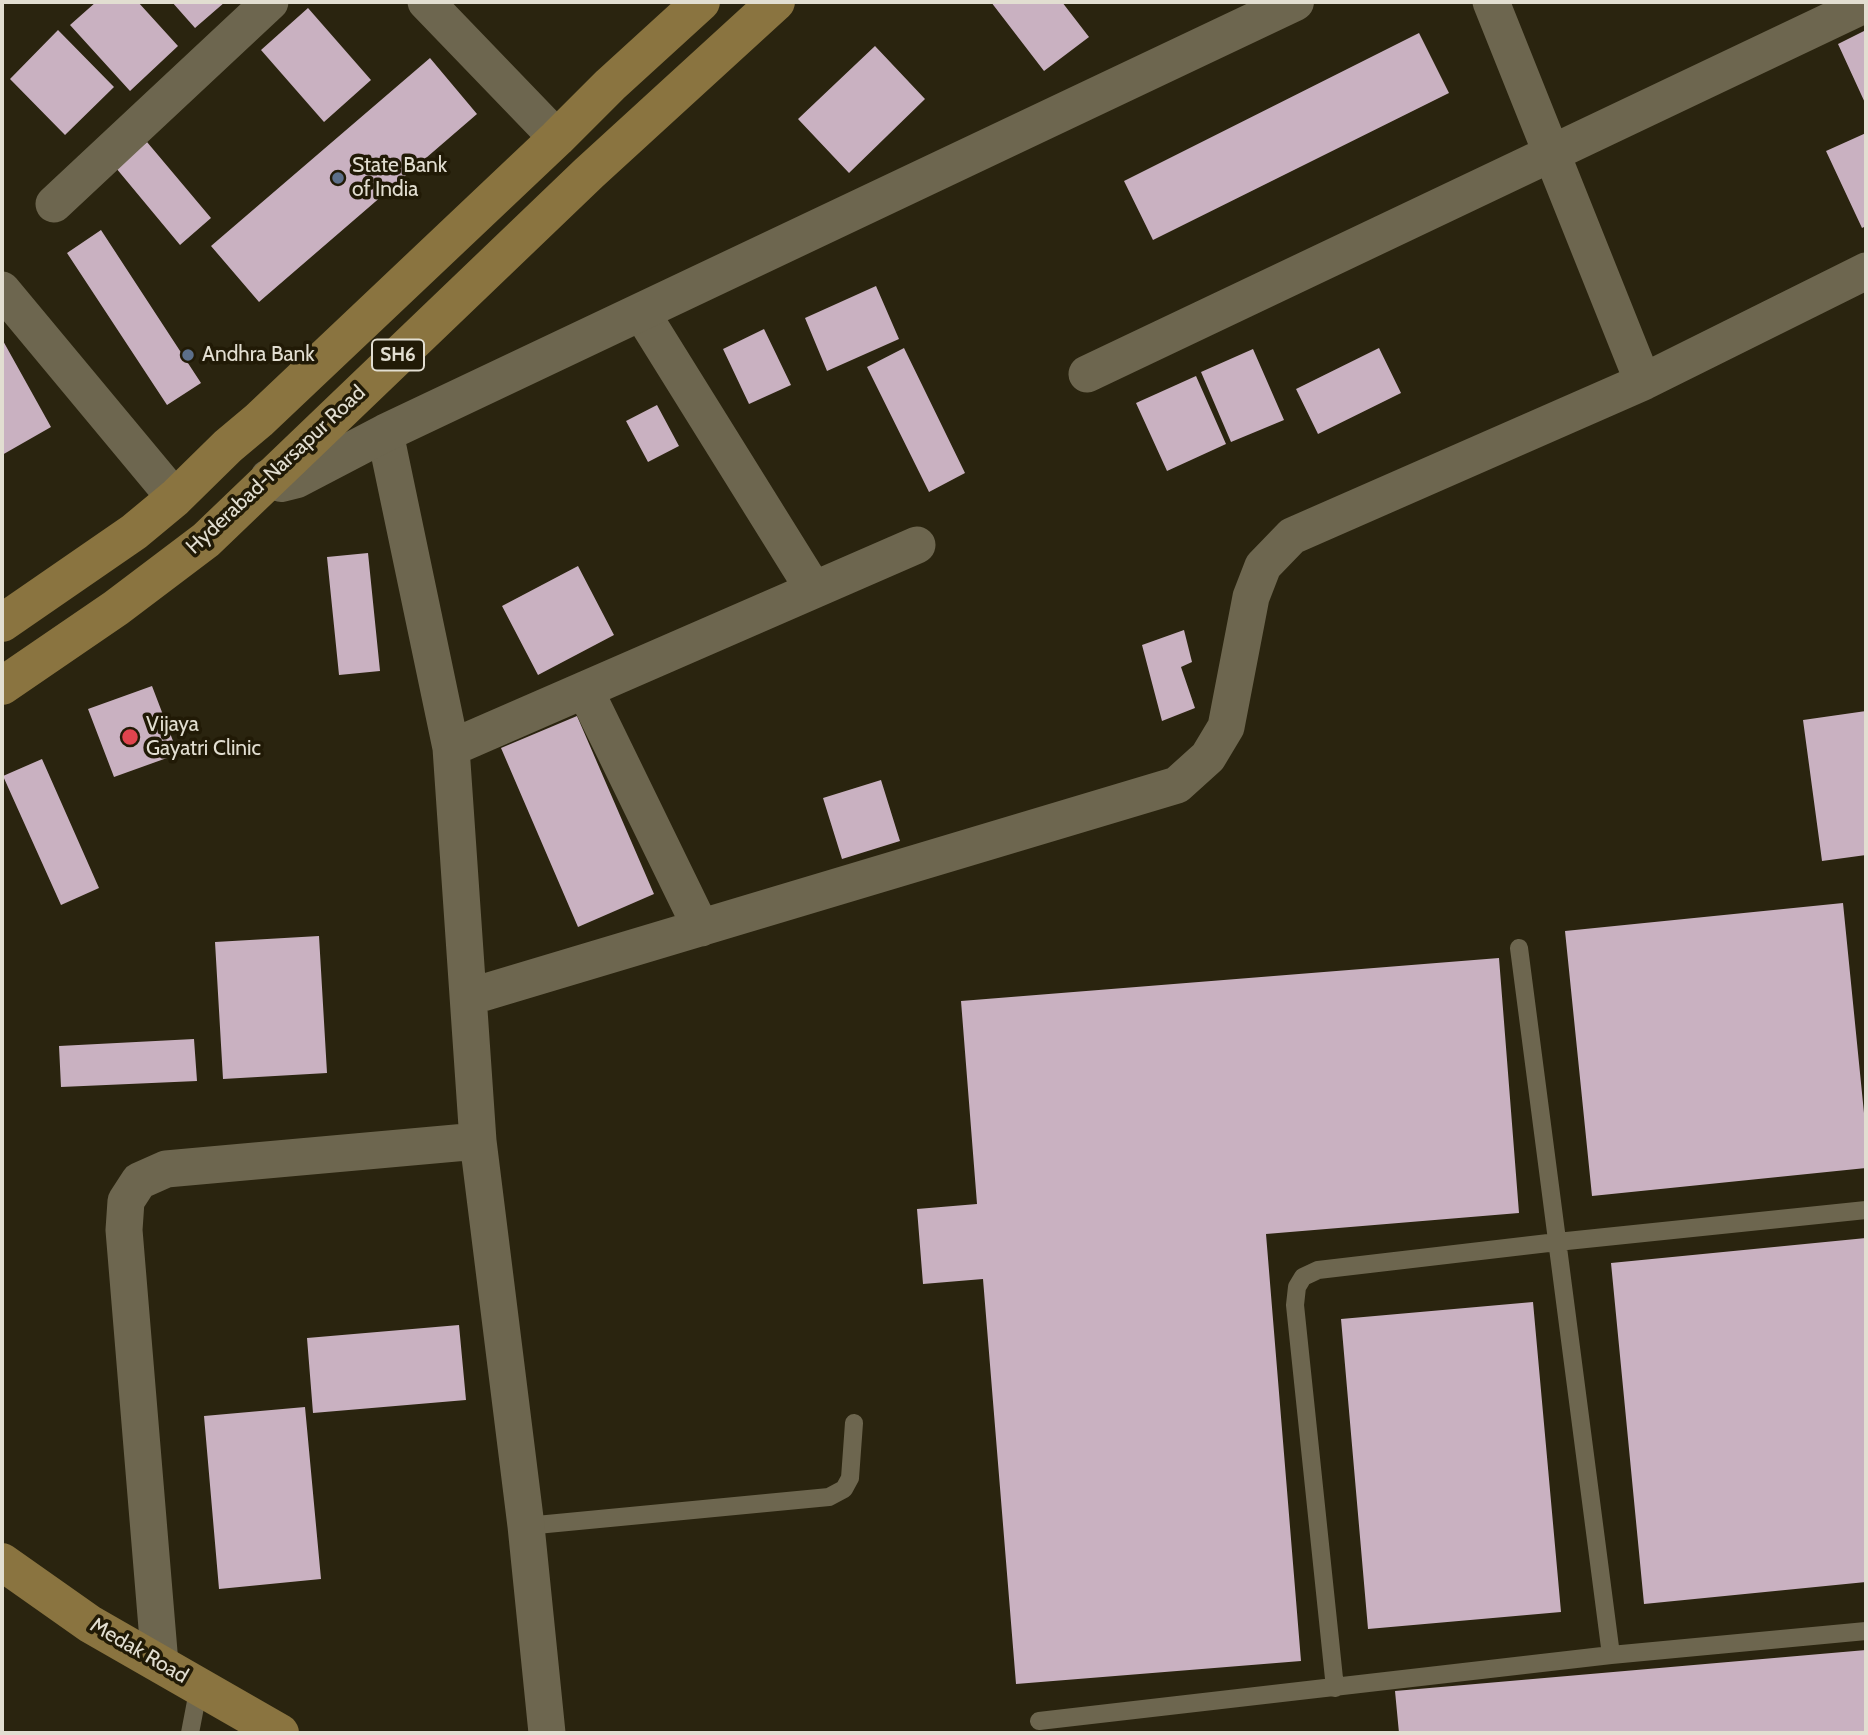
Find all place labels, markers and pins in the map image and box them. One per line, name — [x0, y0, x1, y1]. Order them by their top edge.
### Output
place label: State Bank of India — [352, 153, 447, 203]
marker: State Bank of India — [330, 170, 346, 186]
place label: Andhra Bank — [202, 342, 315, 368]
marker: Andhra Bank — [180, 347, 196, 363]
place label: Vijaya Gayatri Clinic — [146, 712, 261, 762]
marker: Vijaya Gayatri Clinic — [120, 727, 140, 747]

